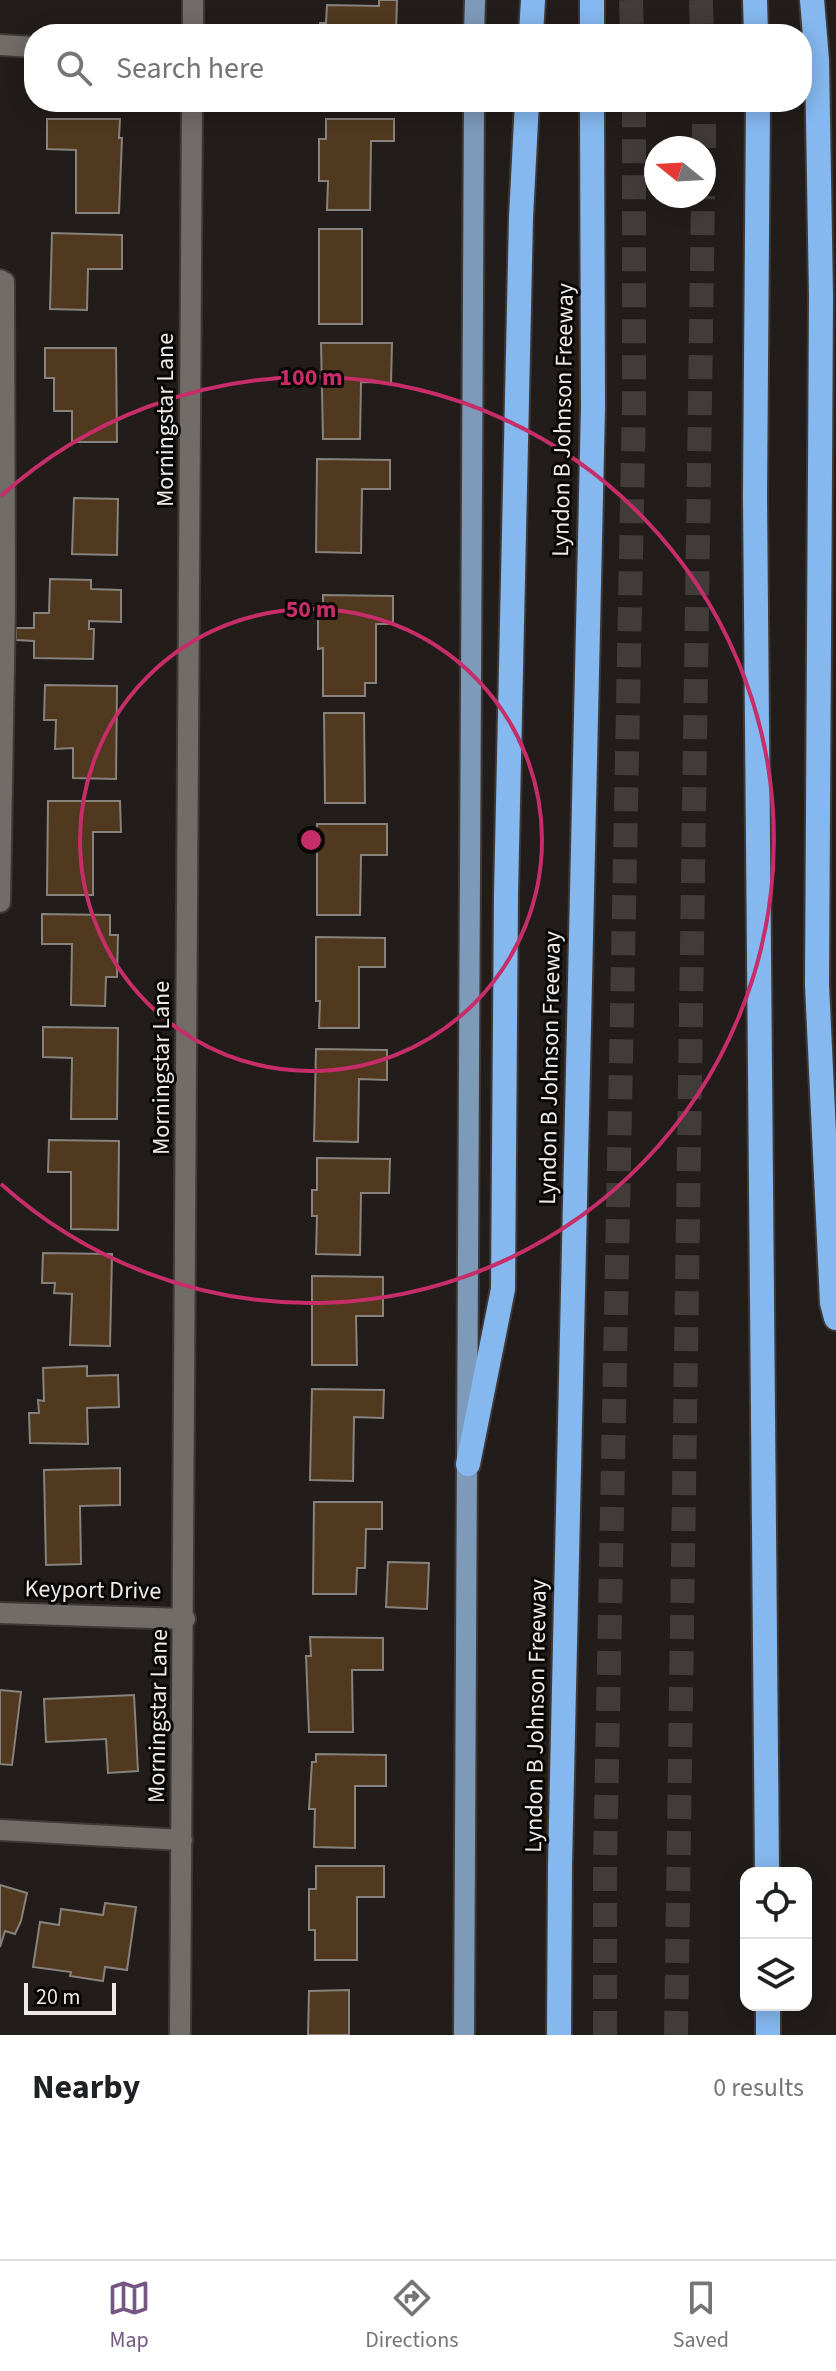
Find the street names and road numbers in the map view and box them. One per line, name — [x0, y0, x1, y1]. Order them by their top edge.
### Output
street label: Lyndon B Johnson Freeway — [543, 283, 583, 557]
street label: Morningstar Lane — [148, 333, 183, 507]
street label: Lyndon B Johnson Freeway — [530, 931, 570, 1205]
street label: Morningstar Lane — [144, 981, 179, 1155]
street label: Keyport Drive — [24, 1571, 162, 1609]
street label: Lyndon B Johnson Freeway — [516, 1579, 556, 1853]
street label: Morningstar Lane — [139, 1629, 177, 1803]

